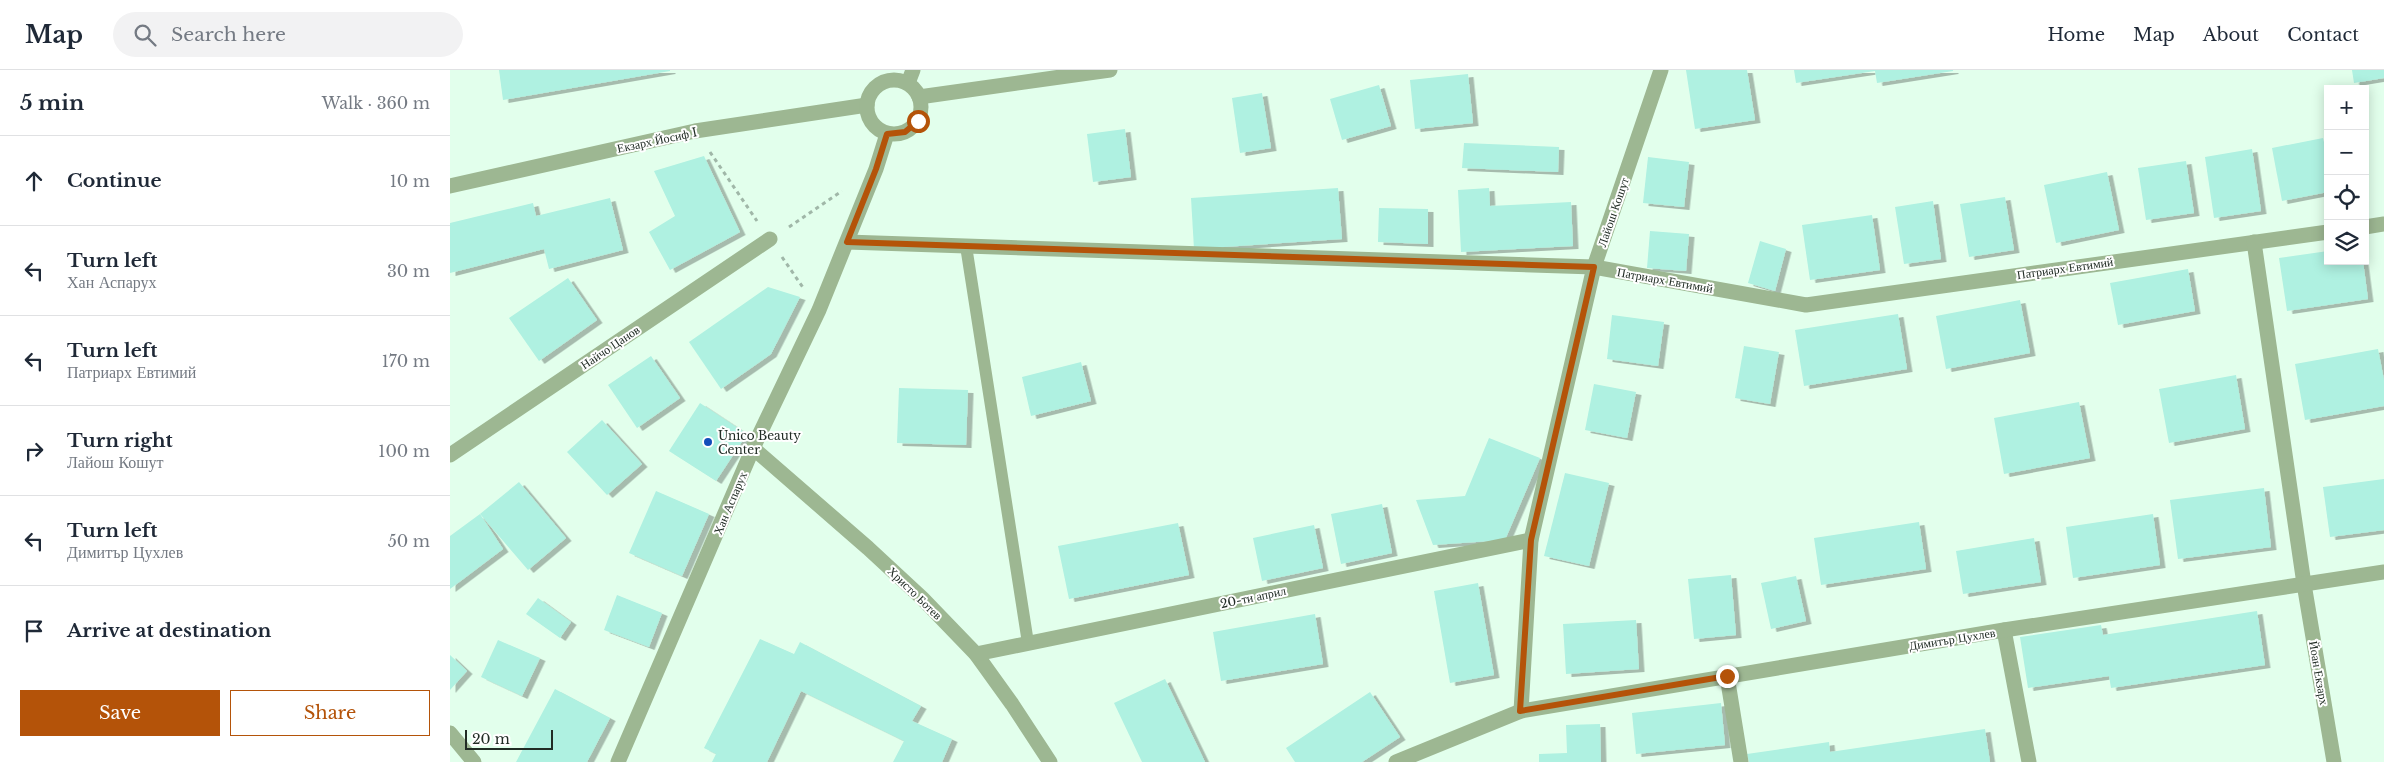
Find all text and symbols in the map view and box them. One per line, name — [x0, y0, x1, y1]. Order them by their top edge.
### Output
search box — [113, 12, 463, 57]
text: Map — [25, 20, 83, 49]
icon: search — [131, 21, 159, 49]
text: Search here — [171, 23, 286, 46]
text: Home — [2047, 24, 2105, 46]
text: Map — [2133, 24, 2175, 46]
text: About — [2203, 24, 2259, 46]
text: Contact — [2287, 24, 2359, 46]
map controls — [2324, 85, 2369, 265]
button: + — [2324, 85, 2369, 130]
text: 5 min — [20, 90, 84, 116]
text: Walk · 360 m — [322, 93, 430, 113]
route start — [907, 110, 930, 133]
street label: Екзарх Йосиф I — [616, 124, 698, 156]
button: − — [2324, 130, 2369, 175]
icon: ahead — [20, 167, 48, 195]
text: Continue — [67, 169, 162, 192]
text: 10 m — [390, 171, 430, 191]
street label: Лайош Кошут — [1594, 175, 1632, 249]
button: locate — [2324, 175, 2369, 220]
button: layers — [2324, 220, 2369, 265]
text: Turn left — [67, 249, 158, 272]
street label: Патриарх Евтимий — [2016, 254, 2115, 282]
icon: left — [20, 257, 48, 285]
text: 30 m — [387, 261, 430, 281]
street label: Патриарх Евтимий — [1616, 264, 1715, 296]
text: Хан Аспарух — [67, 272, 157, 292]
street label: Найчо Цанов — [578, 322, 643, 372]
text: Turn left — [67, 339, 158, 362]
icon: left — [20, 347, 48, 375]
text: 170 m — [382, 351, 430, 371]
text: Патриарх Евтимий — [67, 362, 196, 382]
place label: Ùnico Beauty Center — [718, 427, 801, 457]
text: Turn right — [67, 429, 173, 452]
marker: Ùnico Beauty Center — [702, 436, 714, 448]
icon: right — [20, 437, 48, 465]
text: 100 m — [378, 441, 430, 461]
text: Лайош Кошут — [67, 452, 164, 472]
street label: Хан Аспарух — [710, 469, 750, 537]
text: Turn left — [67, 519, 158, 542]
icon: left — [20, 527, 48, 555]
text: 50 m — [388, 531, 430, 551]
text: Димитър Цухлев — [67, 542, 183, 562]
street label: Христо Ботев — [885, 563, 946, 623]
street label: 20-ти април — [1219, 583, 1287, 611]
icon: arrive — [20, 617, 48, 645]
text: Arrive at destination — [67, 619, 271, 642]
street label: Димитър Цухлев — [1908, 625, 1997, 653]
street label: Йоан Екзарх — [2306, 640, 2332, 706]
route end — [1716, 665, 1739, 688]
button: Save — [20, 690, 220, 736]
button: Share — [230, 690, 430, 736]
scale bar — [465, 727, 552, 750]
text: 20 m — [472, 730, 510, 748]

